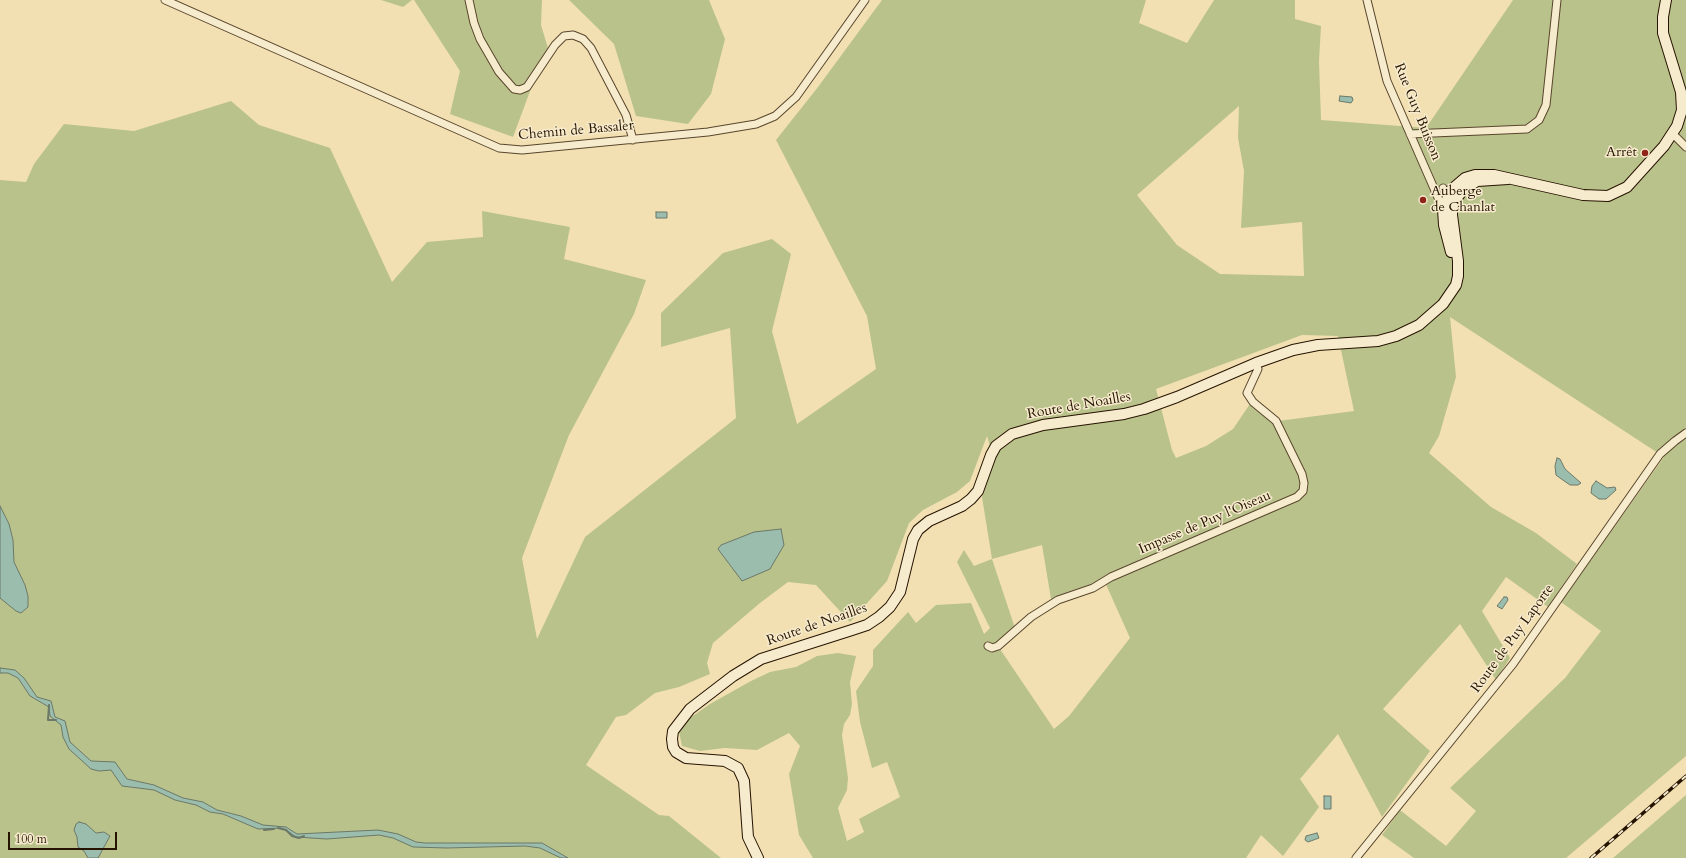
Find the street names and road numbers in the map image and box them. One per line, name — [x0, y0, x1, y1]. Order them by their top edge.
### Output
street label: Rue Guy Buisson — [1390, 61, 1444, 163]
street label: Chemin de Bassaler — [518, 118, 634, 144]
street label: Route de Noailles — [1026, 389, 1132, 423]
street label: Impasse de Puy l'Oiseau — [1136, 488, 1274, 558]
street label: Route de Puy Laporte — [1468, 582, 1558, 696]
street label: Route de Noailles — [765, 600, 869, 650]

